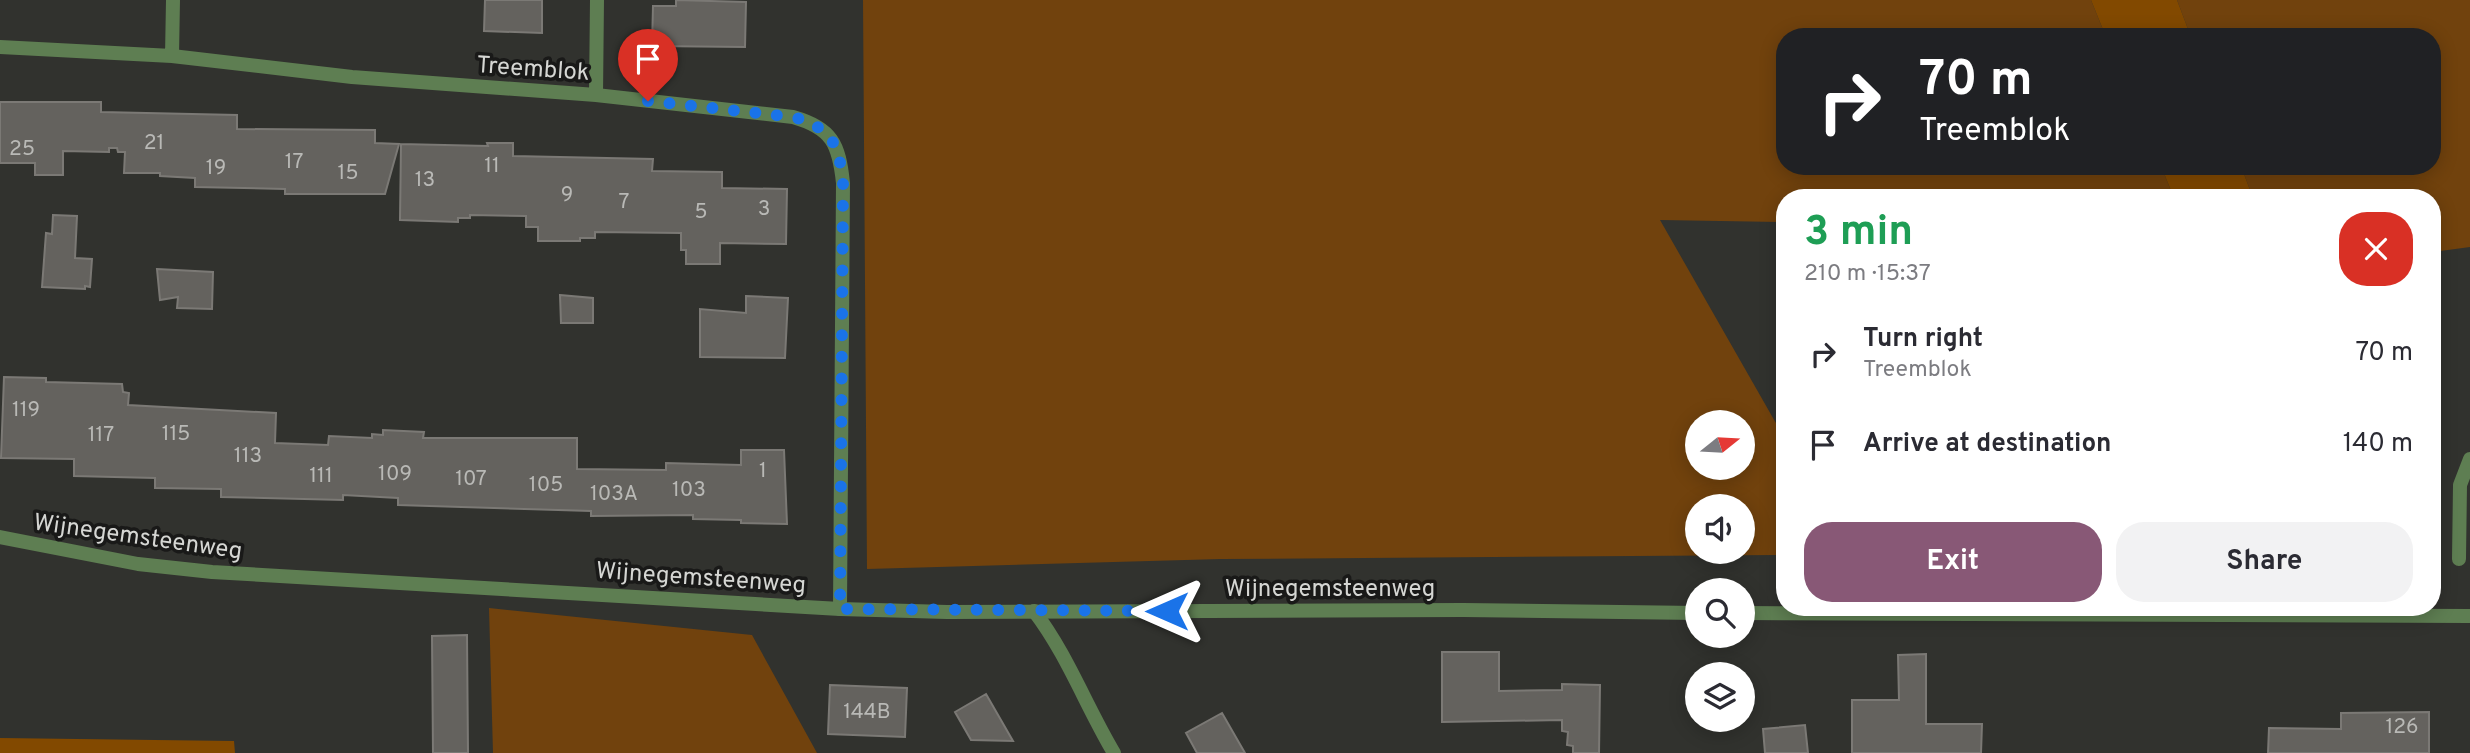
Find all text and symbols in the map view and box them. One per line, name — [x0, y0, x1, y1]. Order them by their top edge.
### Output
pin — [618, 29, 678, 101]
icon: arrive — [629, 40, 667, 78]
street label: Treemblok — [475, 51, 590, 89]
text: 70 m — [1919, 51, 2033, 113]
icon: right — [1804, 56, 1895, 147]
text: Treemblok — [1919, 112, 2070, 152]
house number: 21 — [144, 130, 164, 157]
house number: 25 — [9, 136, 35, 163]
house number: 17 — [285, 149, 303, 176]
house number: 11 — [484, 153, 500, 180]
house number: 19 — [206, 155, 226, 182]
house number: 15 — [338, 160, 358, 187]
house number: 13 — [415, 167, 435, 194]
house number: 9 — [561, 182, 573, 209]
house number: 7 — [619, 189, 630, 216]
house number: 3 — [758, 196, 770, 223]
house number: 5 — [694, 199, 708, 226]
text: 3 min — [1804, 207, 1913, 260]
button: close — [2339, 212, 2413, 286]
text: 210 m · 15:37 — [1804, 260, 1931, 289]
text: Turn right — [1863, 323, 1983, 356]
icon: right — [1804, 335, 1842, 373]
text: 70 m — [2355, 337, 2413, 370]
text: Treemblok — [1863, 356, 1972, 385]
house number: 119 — [12, 397, 40, 424]
north arrow — [1685, 410, 1755, 480]
map controls — [1685, 410, 1755, 732]
house number: 115 — [162, 421, 190, 448]
house number: 117 — [88, 422, 114, 449]
icon: arrive — [1804, 426, 1842, 464]
text: Arrive at destination — [1863, 428, 2111, 461]
text: 140 m — [2343, 428, 2413, 461]
house number: 113 — [234, 443, 262, 470]
house number: 1 — [759, 458, 767, 485]
house number: 109 — [378, 461, 412, 488]
house number: 111 — [309, 463, 333, 490]
house number: 107 — [455, 466, 487, 493]
house number: 105 — [529, 472, 563, 499]
house number: 103 — [672, 477, 706, 504]
house number: 103A — [590, 481, 638, 508]
button: sound — [1685, 494, 1755, 564]
street label: Wijnegemsteenweg — [31, 508, 244, 567]
button: Exit — [1804, 522, 2102, 602]
button: Share — [2116, 522, 2413, 602]
street label: Wijnegemsteenweg — [595, 557, 807, 601]
position arrow — [1130, 574, 1204, 648]
street label: Wijnegemsteenweg — [1225, 575, 1435, 605]
button: search — [1685, 578, 1755, 648]
button: layers — [1685, 662, 1755, 732]
house number: 144B — [843, 699, 891, 726]
house number: 126 — [2385, 714, 2419, 741]

